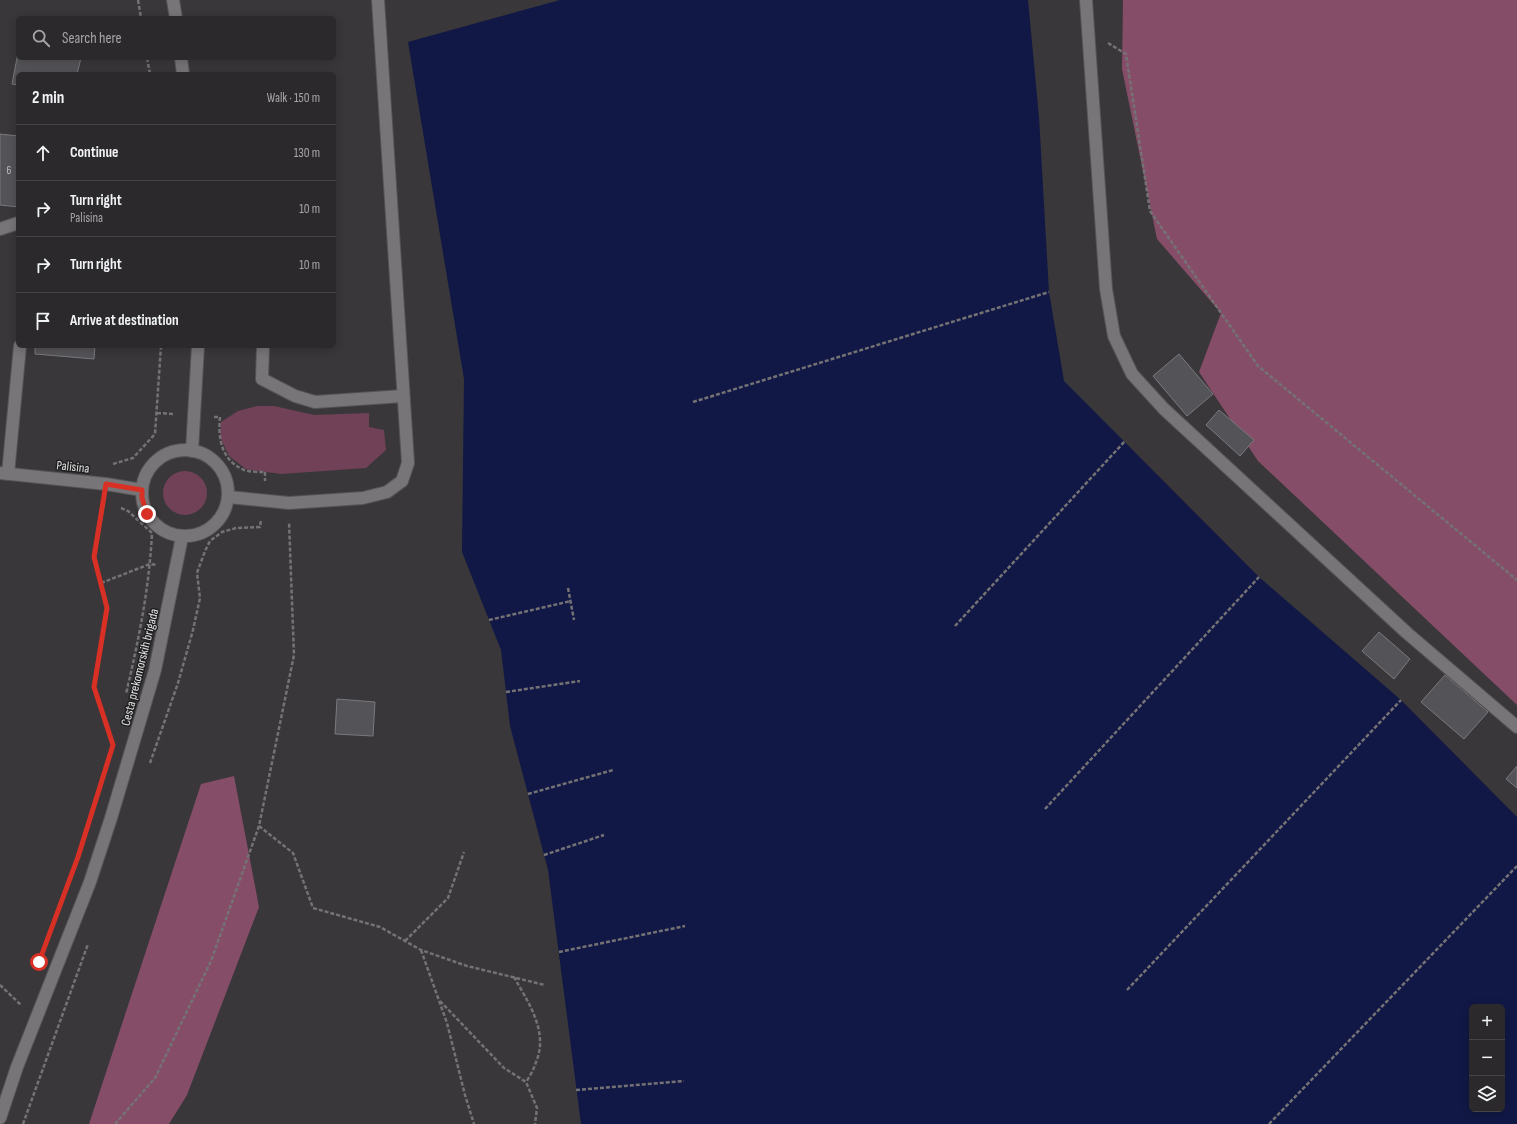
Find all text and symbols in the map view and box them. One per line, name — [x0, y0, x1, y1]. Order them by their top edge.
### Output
search box — [16, 16, 336, 60]
icon: search — [30, 27, 52, 49]
text: Search here — [62, 29, 122, 48]
text: 2 min — [32, 88, 64, 108]
text: Walk · 150 m — [267, 90, 320, 106]
icon: ahead — [32, 142, 54, 164]
text: Continue — [70, 143, 119, 162]
text: 130 m — [294, 145, 320, 161]
house number: 6 — [7, 164, 12, 177]
text: Turn right — [70, 191, 122, 210]
icon: right — [32, 198, 54, 220]
text: 10 m — [299, 201, 320, 217]
text: Palisina — [70, 210, 103, 226]
icon: right — [32, 254, 54, 276]
text: Turn right — [70, 255, 122, 274]
text: 10 m — [299, 257, 320, 273]
icon: arrive — [32, 310, 54, 332]
text: Arrive at destination — [70, 311, 179, 330]
street label: Palisina — [56, 457, 90, 477]
route end — [138, 505, 156, 523]
street label: Cesta prekomorskih brigada — [118, 607, 162, 728]
route start — [30, 953, 48, 971]
map controls — [1469, 1004, 1505, 1112]
button: + — [1469, 1004, 1505, 1040]
button: − — [1469, 1040, 1505, 1076]
button: layers — [1469, 1076, 1505, 1112]

